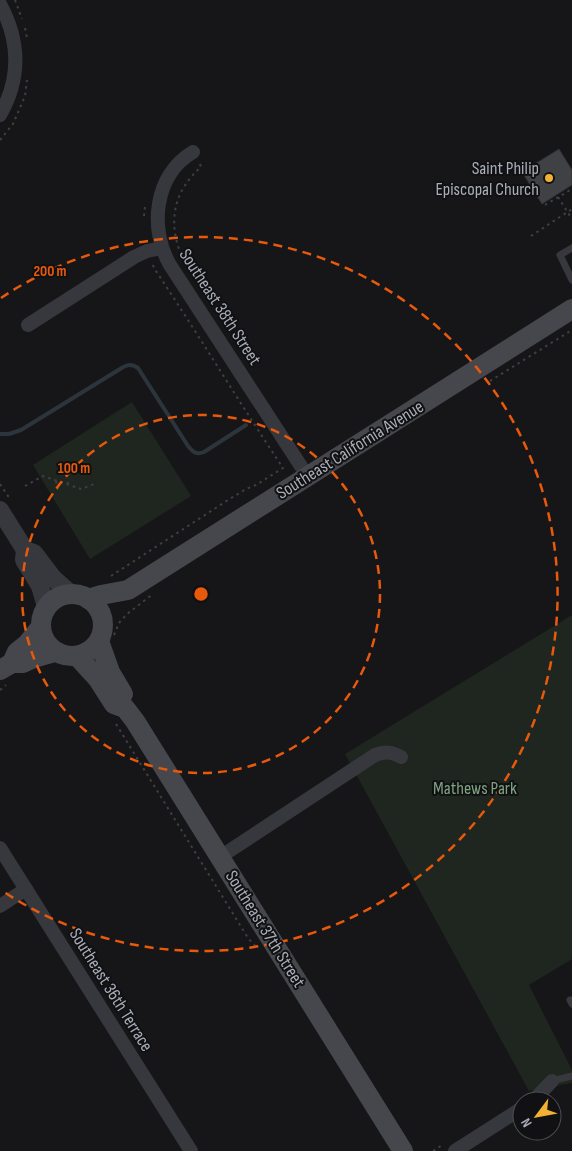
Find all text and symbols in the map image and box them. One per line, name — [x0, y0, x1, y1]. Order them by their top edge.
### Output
place label: Saint Philip Episcopal Church — [435, 158, 539, 200]
marker: Saint Philip Episcopal Church — [543, 172, 555, 184]
street label: Southeast 38th Street — [175, 245, 266, 369]
text: 200 m — [33, 262, 67, 281]
street label: Southeast California Avenue — [273, 396, 427, 504]
text: 100 m — [58, 459, 90, 478]
centre of rings — [192, 585, 210, 603]
park label: Mathews Park — [433, 778, 517, 799]
street label: Southeast 37th Street — [221, 867, 310, 992]
street label: Southeast 36th Terrace — [65, 925, 157, 1055]
north arrow — [512, 1091, 562, 1141]
text: N — [517, 1115, 536, 1130]

